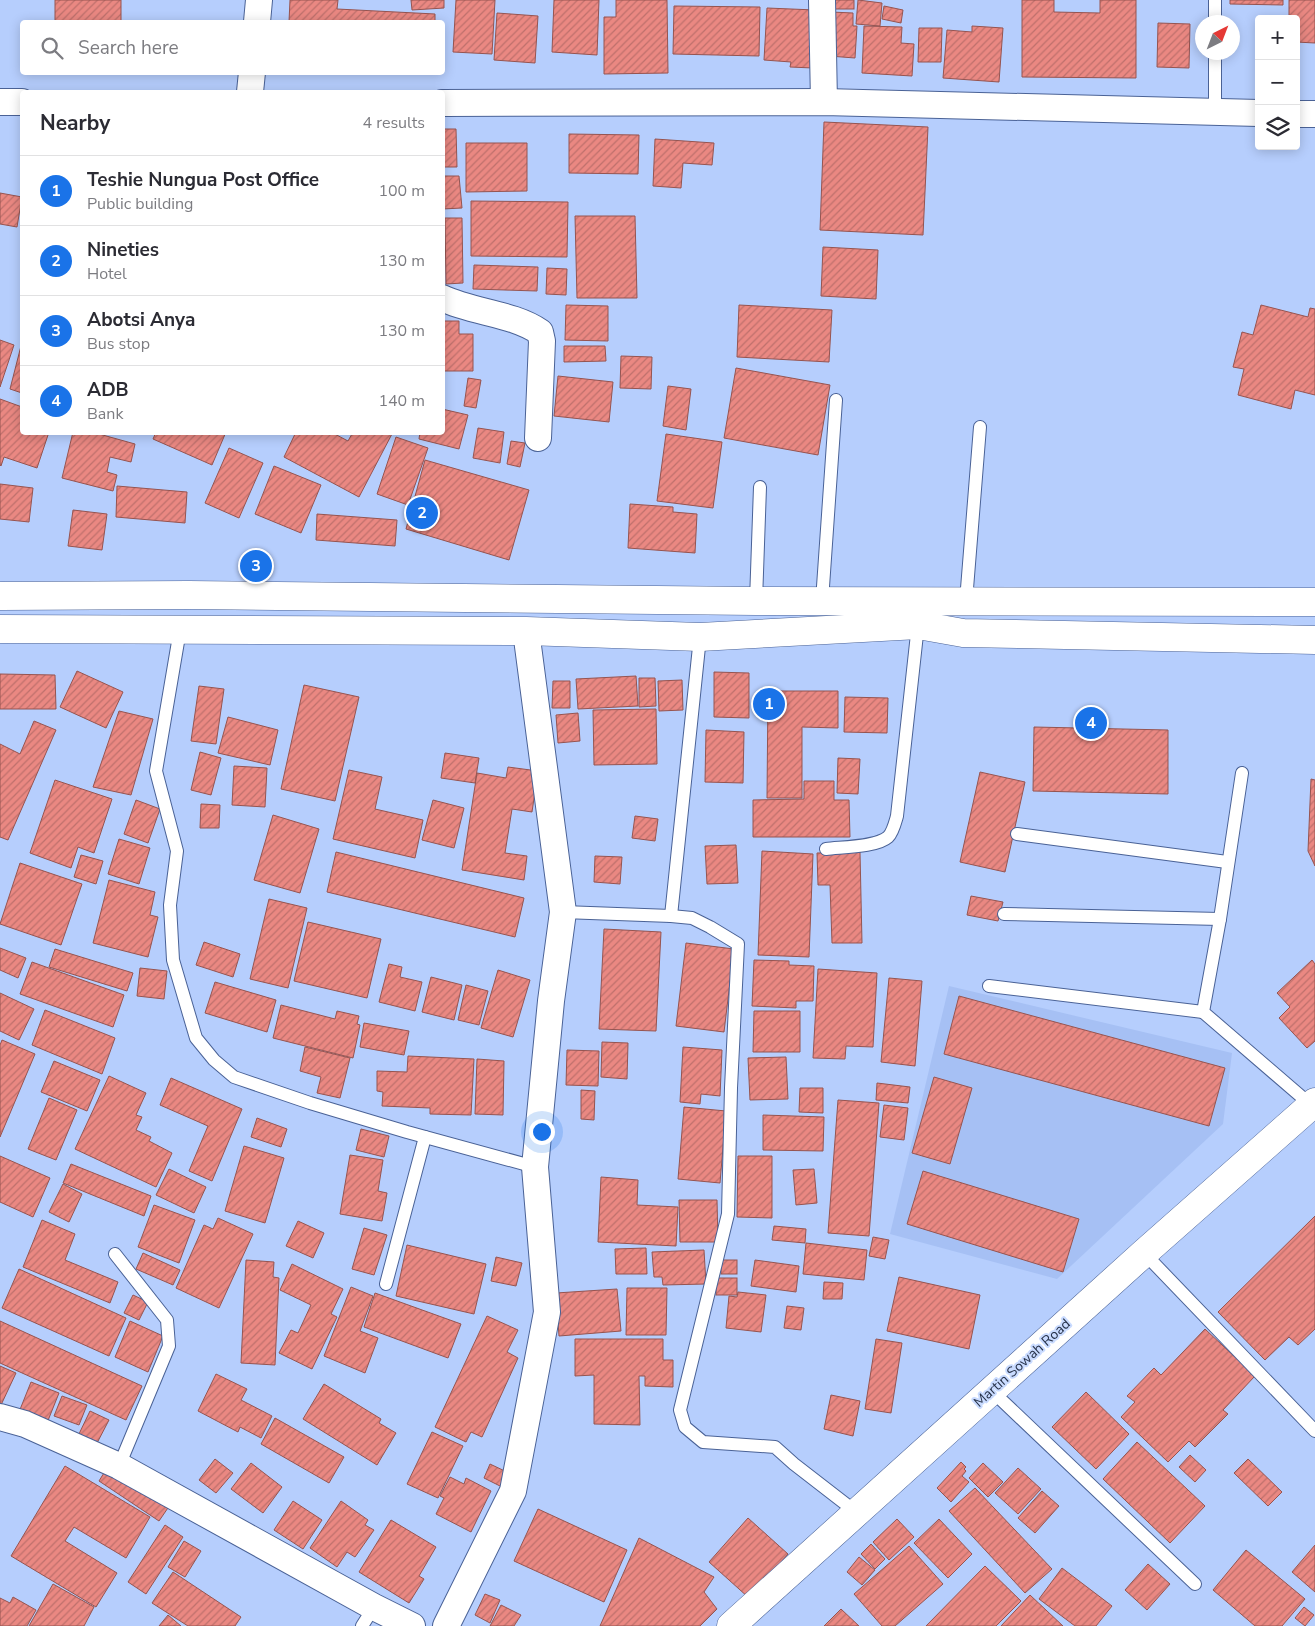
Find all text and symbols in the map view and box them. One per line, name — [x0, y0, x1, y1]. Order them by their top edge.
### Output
north arrow — [1195, 15, 1240, 60]
map controls — [1255, 15, 1300, 150]
button: + — [1255, 15, 1300, 60]
search box — [20, 20, 445, 75]
icon: search — [38, 34, 66, 62]
text: Search here — [78, 35, 179, 61]
button: − — [1255, 60, 1300, 105]
button: layers — [1255, 105, 1300, 150]
text: Nearby — [40, 109, 110, 137]
text: 4 results — [363, 112, 425, 134]
text: Teshie Nungua Post Office — [87, 167, 319, 193]
text: 1 — [51, 180, 61, 202]
text: 100 m — [378, 180, 425, 202]
text: Public building — [87, 193, 193, 215]
text: Nineties — [87, 237, 159, 263]
text: 2 — [51, 250, 61, 272]
text: 130 m — [378, 250, 425, 272]
text: Hotel — [87, 263, 127, 285]
text: Abotsi Anya — [87, 307, 195, 333]
text: 3 — [51, 320, 61, 342]
text: 130 m — [378, 320, 425, 342]
text: Bus stop — [87, 333, 150, 355]
text: ADB — [87, 377, 129, 403]
text: 4 — [51, 390, 61, 412]
text: 140 m — [378, 390, 425, 412]
text: Bank — [87, 403, 123, 425]
pin: 2 — [406, 494, 438, 532]
pin: 3 — [240, 547, 272, 585]
pin: 1 — [753, 685, 785, 723]
pin: 4 — [1075, 704, 1107, 742]
your location — [529, 1119, 555, 1145]
street label: Martin Sowah Road — [970, 1314, 1074, 1412]

